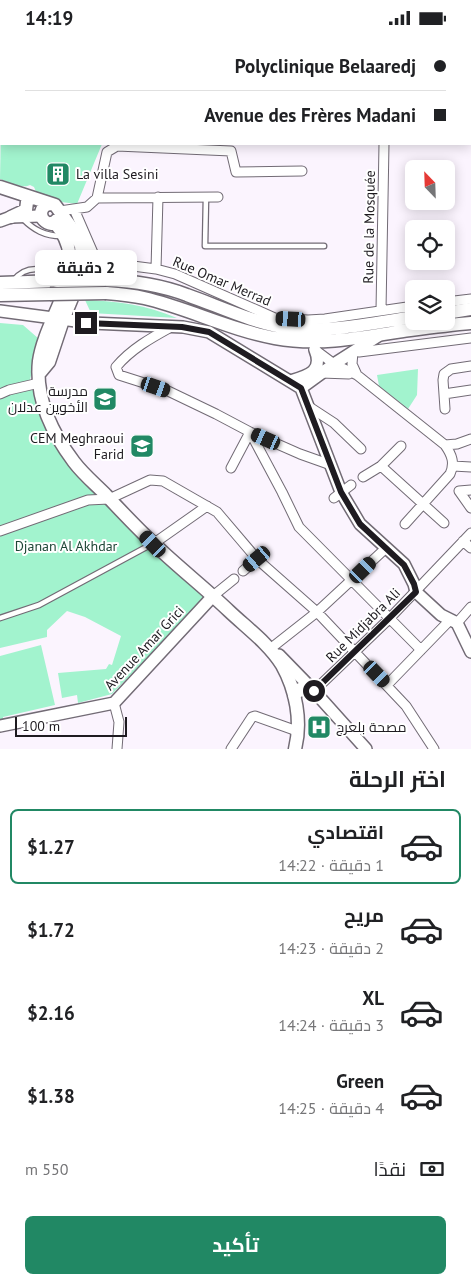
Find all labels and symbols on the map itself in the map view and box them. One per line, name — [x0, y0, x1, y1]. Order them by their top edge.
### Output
north arrow — [405, 160, 455, 210]
building icon: La villa Sesini — [45, 161, 71, 187]
place label: La villa Sesini — [76, 165, 158, 183]
street label: Rue de la Mosquée — [359, 170, 379, 284]
callout: 2 دقيقة — [35, 251, 137, 285]
street label: Rue Omar Merrad — [170, 252, 274, 310]
car — [275, 311, 306, 327]
route end — [75, 312, 97, 334]
car — [139, 375, 172, 399]
place label: مدرسة الأخوين عدلان — [8, 382, 88, 416]
school or university icon: مدرسة الأخوين عدلان — [92, 386, 118, 412]
car — [249, 426, 282, 452]
place label: CEM Meghraoui Farid — [30, 429, 124, 463]
school or university icon: CEM Meghraoui Farid — [129, 433, 155, 459]
car — [137, 528, 168, 560]
park label: Djanan Al Akhdar — [15, 537, 118, 555]
car — [240, 544, 273, 574]
car — [346, 554, 379, 586]
street label: Rue Midjabra Ali — [322, 584, 404, 666]
street label: Avenue Amar Grici — [100, 602, 188, 694]
car — [361, 658, 392, 690]
route start — [303, 680, 325, 702]
scale bar — [15, 714, 128, 737]
hospital icon: مصحة بلعرج — [306, 714, 332, 740]
place label: مصحة بلعرج — [336, 718, 406, 736]

